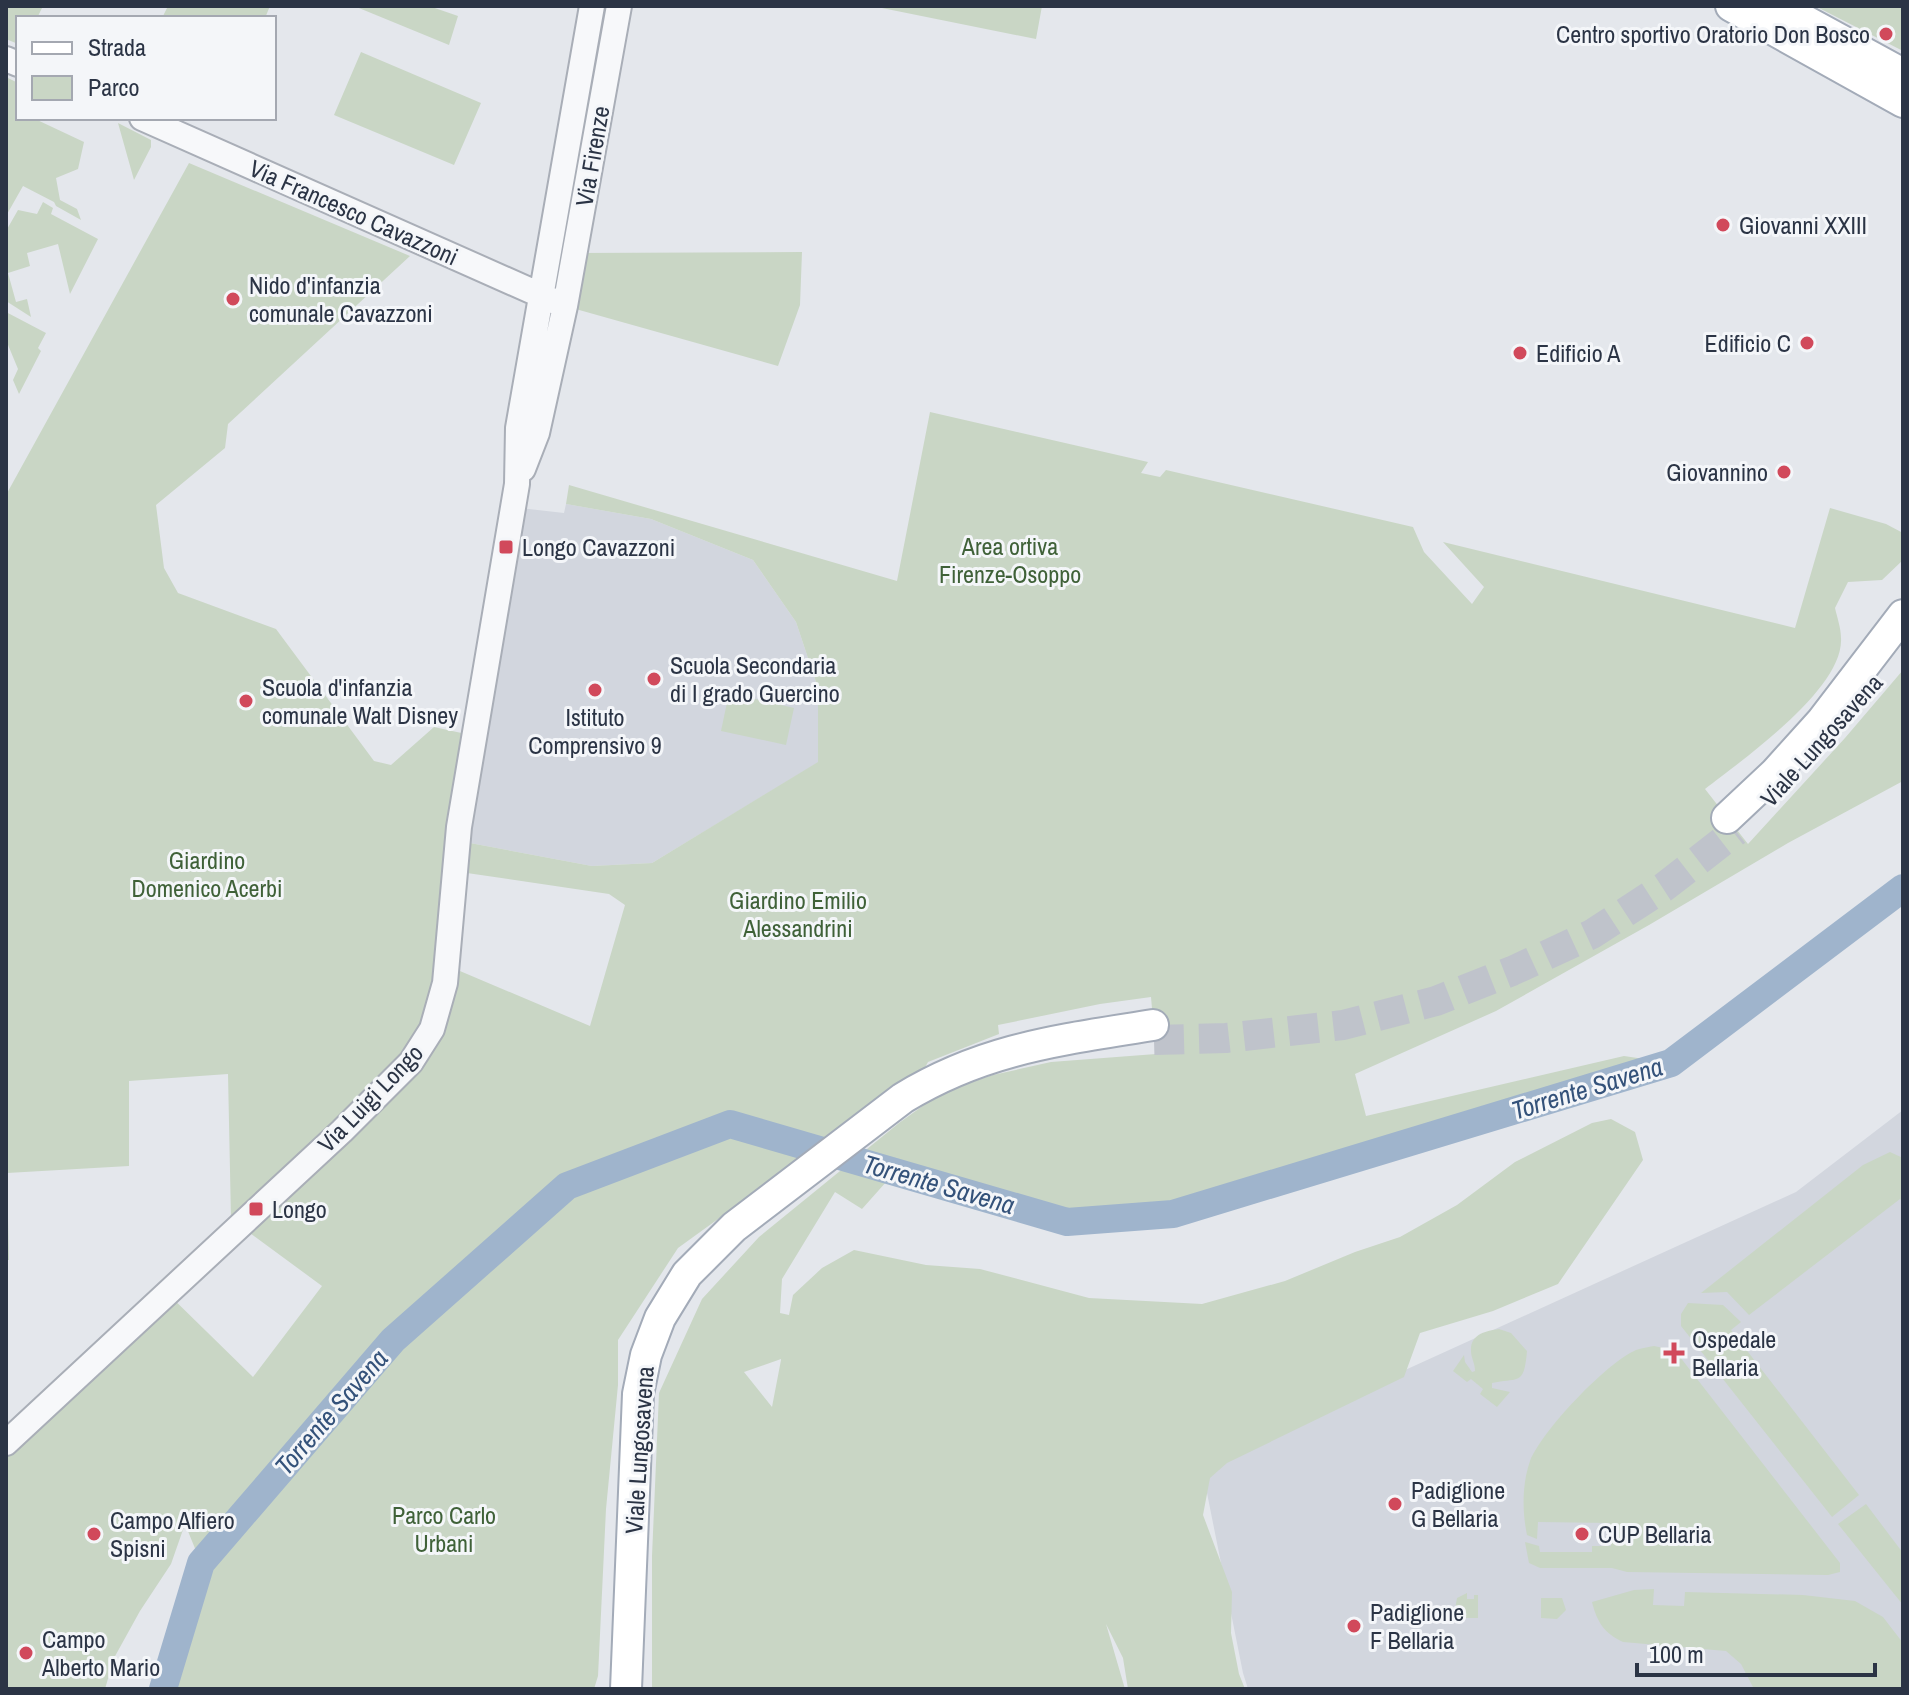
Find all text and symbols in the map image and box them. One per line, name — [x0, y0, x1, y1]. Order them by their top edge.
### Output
legend — [16, 16, 276, 120]
place label: Centro sportivo Oratorio Don Bosco — [1556, 18, 1870, 50]
marker: Centro sportivo Oratorio Don Bosco — [1877, 25, 1895, 43]
text: Strada — [88, 31, 146, 63]
text: Parco — [88, 71, 139, 103]
street label: Via Firenze — [567, 103, 617, 209]
street label: Via Francesco Cavazzoni — [245, 152, 463, 272]
place label: Giovanni XXIII — [1739, 209, 1867, 241]
marker: Giovanni XXIII — [1714, 216, 1732, 234]
place label: Nido d'infanzia comunale Cavazzoni — [249, 269, 433, 329]
marker: Nido d'infanzia comunale Cavazzoni — [224, 290, 242, 308]
place label: Edificio C — [1705, 327, 1791, 359]
marker: Edificio C — [1798, 334, 1816, 352]
place label: Edificio A — [1536, 337, 1621, 369]
marker: Edificio A — [1511, 344, 1529, 362]
place label: Giovannino — [1666, 456, 1768, 488]
marker: Giovannino — [1775, 463, 1793, 481]
park label: Area ortiva Firenze-Osoppo — [939, 530, 1081, 590]
place label: Longo Cavazzoni — [522, 531, 675, 563]
marker: Longo Cavazzoni — [497, 538, 515, 556]
place label: Scuola Secondaria di I grado Guercino — [670, 649, 840, 709]
street label: Viale Lungosavena — [1753, 667, 1889, 813]
marker: Scuola Secondaria di I grado Guercino — [645, 670, 663, 688]
place label: Scuola d'infanzia comunale Walt Disney — [262, 671, 458, 731]
marker: Istituto Comprensivo 9 — [586, 681, 604, 699]
marker: Scuola d'infanzia comunale Walt Disney — [237, 692, 255, 710]
place label: Istituto Comprensivo 9 — [528, 701, 662, 761]
park label: Giardino Domenico Acerbi — [132, 844, 282, 904]
park label: Giardino Emilio Alessandrini — [729, 884, 867, 944]
street label: Via Luigi Longo — [310, 1037, 430, 1159]
water label: Torrente Savena — [1507, 1048, 1667, 1128]
water label: Torrente Savena — [859, 1146, 1019, 1222]
place label: Longo — [272, 1193, 327, 1225]
marker: Longo — [247, 1200, 265, 1218]
place label: Ospedale Bellaria — [1692, 1323, 1776, 1383]
water label: Torrente Savena — [267, 1342, 395, 1482]
marker: Ospedale Bellaria — [1663, 1342, 1685, 1364]
street label: Viale Lungosavena — [617, 1365, 661, 1535]
place label: Padiglione G Bellaria — [1411, 1474, 1505, 1534]
marker: Padiglione G Bellaria — [1386, 1495, 1404, 1513]
park label: Parco Carlo Urbani — [392, 1499, 496, 1559]
place label: Campo Alfiero Spisni — [110, 1504, 235, 1564]
place label: CUP Bellaria — [1598, 1518, 1711, 1550]
marker: Campo Alfiero Spisni — [85, 1525, 103, 1543]
marker: CUP Bellaria — [1573, 1525, 1591, 1543]
place label: Padiglione F Bellaria — [1370, 1596, 1464, 1656]
marker: Padiglione F Bellaria — [1345, 1617, 1363, 1635]
place label: Campo Alberto Mario — [41, 1623, 160, 1683]
scale bar — [1637, 1627, 1875, 1677]
text: 100 m — [1649, 1638, 1704, 1670]
marker: Campo Alberto Mario — [17, 1644, 35, 1662]

